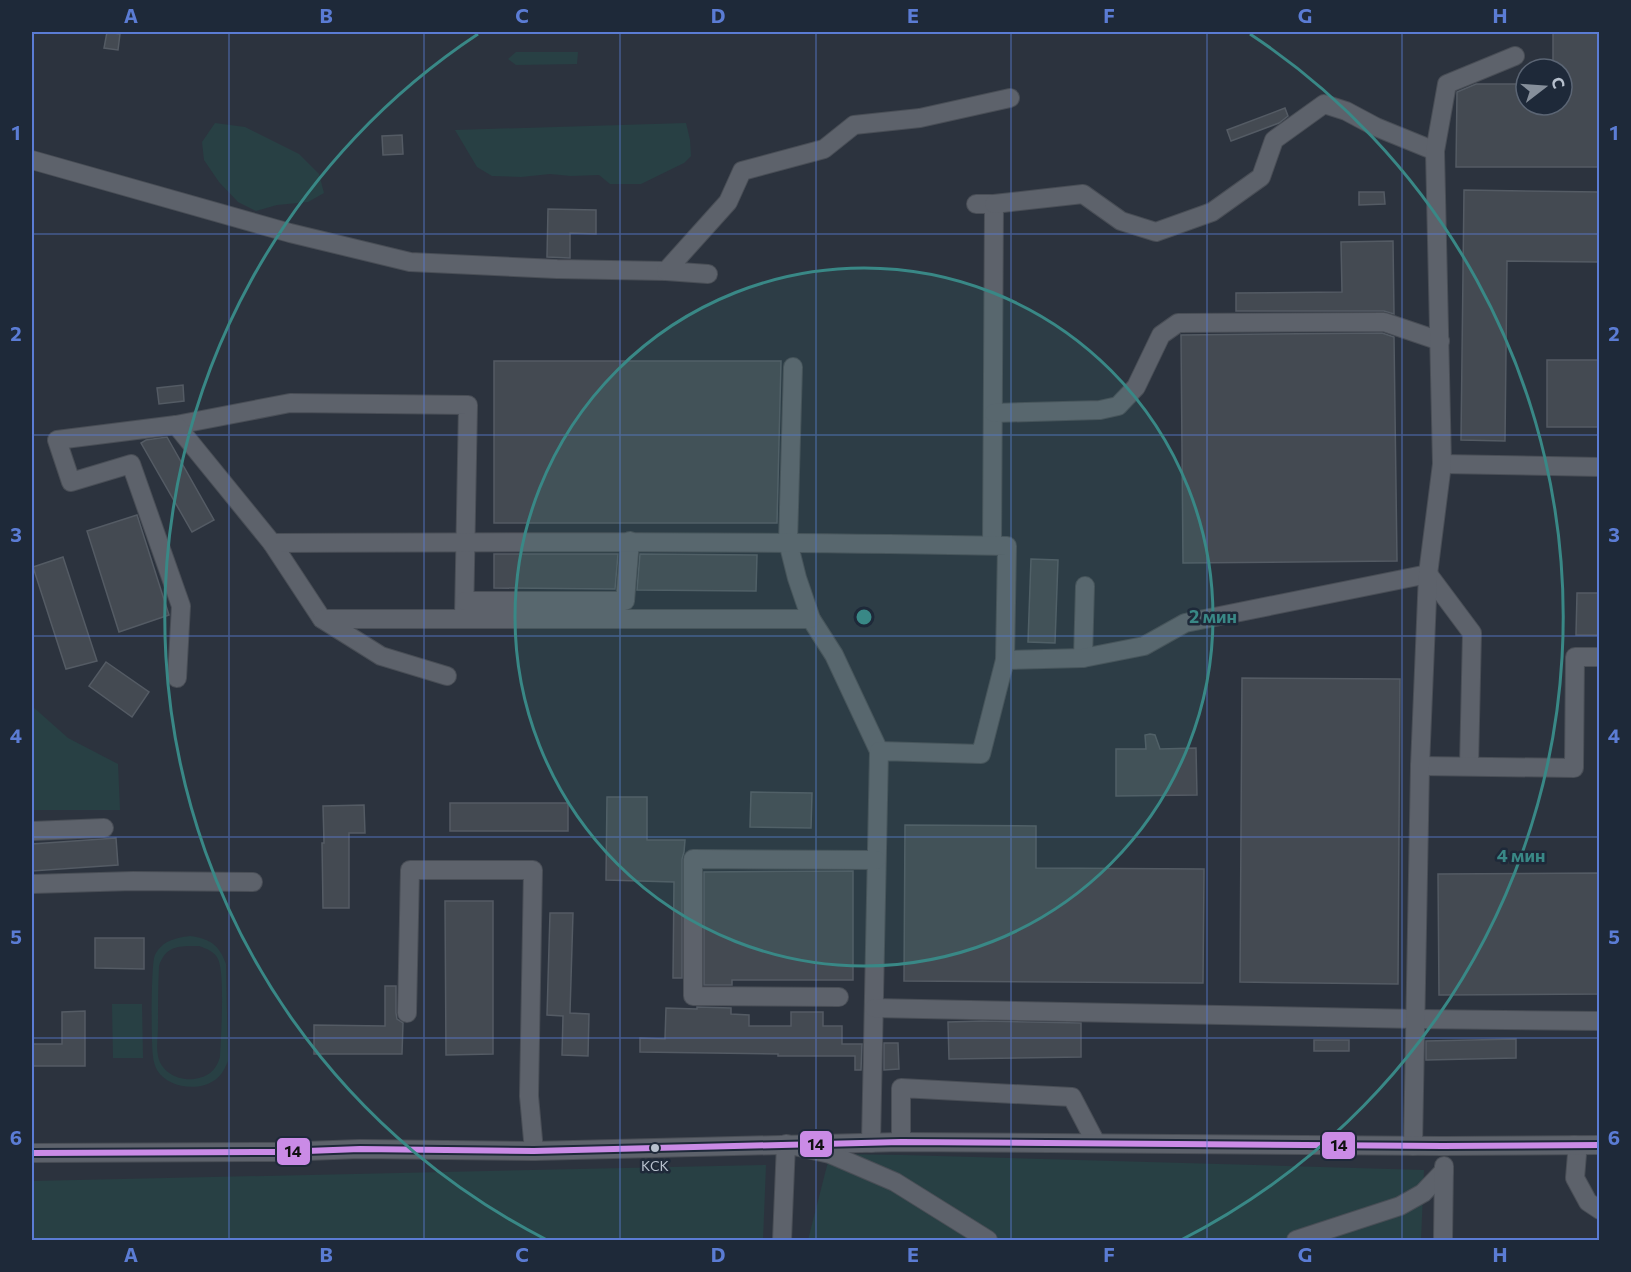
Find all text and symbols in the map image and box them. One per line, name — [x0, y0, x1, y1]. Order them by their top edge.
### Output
text: A — [124, 3, 138, 27]
text: B — [319, 3, 333, 27]
text: C — [515, 3, 529, 27]
text: D — [711, 3, 725, 27]
text: E — [907, 3, 919, 27]
text: F — [1103, 3, 1115, 27]
text: G — [1298, 3, 1312, 27]
text: H — [1493, 3, 1508, 27]
north arrow — [1514, 57, 1574, 117]
text: С — [1548, 74, 1570, 91]
text: 1 — [11, 120, 21, 144]
text: 1 — [1609, 120, 1619, 144]
text: 2 — [10, 321, 22, 345]
text: 2 — [1608, 321, 1620, 345]
text: 3 — [10, 522, 22, 546]
text: 3 — [1608, 522, 1620, 546]
text: 2 мин — [1189, 605, 1237, 627]
centre of rings — [854, 607, 874, 627]
text: 4 — [10, 723, 22, 747]
text: 4 — [1608, 723, 1620, 747]
text: 4 мин — [1497, 844, 1545, 866]
text: 5 — [10, 924, 22, 948]
text: 5 — [1608, 924, 1620, 948]
text: 6 — [10, 1125, 22, 1149]
text: 6 — [1608, 1125, 1620, 1149]
line badge: 14 — [799, 1130, 833, 1158]
line badge: 14 — [1321, 1131, 1356, 1160]
text: 14 — [807, 1134, 825, 1153]
text: 14 — [1330, 1135, 1348, 1154]
line badge: 14 — [276, 1137, 311, 1166]
text: 14 — [284, 1141, 302, 1160]
marker: КСК — [649, 1142, 661, 1154]
place label: КСК — [641, 1157, 669, 1174]
text: A — [124, 1242, 138, 1266]
text: B — [319, 1242, 333, 1266]
text: C — [515, 1242, 529, 1266]
text: D — [711, 1242, 725, 1266]
text: E — [907, 1242, 919, 1266]
text: F — [1103, 1242, 1115, 1266]
text: G — [1298, 1242, 1312, 1266]
text: H — [1493, 1242, 1508, 1266]

